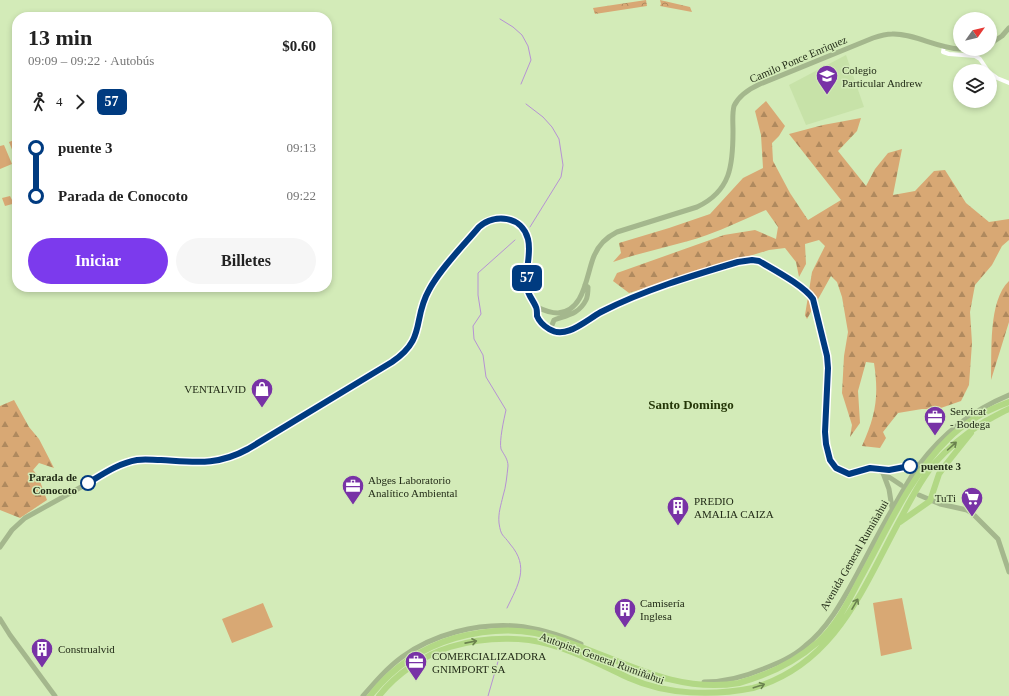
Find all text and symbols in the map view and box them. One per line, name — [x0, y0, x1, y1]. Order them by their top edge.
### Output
north arrow — [953, 12, 997, 56]
map controls — [953, 12, 997, 108]
text: 13 min — [28, 25, 92, 50]
street label: Camilo Ponce Enrìquez — [748, 33, 849, 85]
text: $0.60 — [282, 38, 316, 54]
text: 09:09 – 09:22 · Autobús — [28, 53, 154, 68]
school or university icon: Colegio Particular Andrew — [814, 63, 840, 96]
place label: Colegio Particular Andrew — [842, 64, 922, 89]
button: layers — [953, 64, 997, 108]
icon: walk — [28, 91, 50, 113]
icon: forward — [69, 91, 91, 113]
text: 4 — [56, 94, 63, 109]
text: 57 — [105, 94, 119, 109]
text: puente 3 — [58, 140, 113, 156]
text: 09:13 — [286, 140, 316, 155]
text: Parada de Conocoto — [58, 188, 188, 204]
text: 09:22 — [286, 188, 316, 203]
button: Iniciar — [28, 238, 168, 284]
button: Billetes — [176, 238, 316, 284]
line badge: 57 — [509, 265, 545, 291]
text: 57 — [520, 270, 534, 285]
shop icon: VENTALVID — [249, 376, 275, 409]
place label: VENTALVID — [184, 383, 246, 395]
district label: Santo Domingo — [648, 397, 734, 412]
office icon: Servicat - Bodega — [922, 404, 948, 437]
place label: Servicat - Bodega — [950, 405, 990, 430]
one-way arrow — [946, 441, 957, 450]
marker: puente 3 — [902, 458, 918, 474]
place label: puente 3 — [921, 460, 962, 472]
place label: Parada de Conocoto — [29, 471, 77, 496]
office icon: Abges Laboratorio Analítico Ambiental — [340, 473, 366, 506]
place label: Abges Laboratorio Analítico Ambiental — [368, 474, 458, 499]
marker: Parada de Conocoto — [80, 475, 96, 491]
supermarket icon: TuTi — [959, 485, 985, 518]
place label: TuTi — [935, 492, 956, 504]
building icon: PREDIO AMALIA CAIZA — [665, 494, 691, 527]
place label: PREDIO AMALIA CAIZA — [694, 495, 774, 520]
street label: Avenida General Rumiñahui — [817, 498, 891, 612]
building icon: Camisería Inglesa — [612, 596, 638, 629]
place label: Camisería Inglesa — [640, 597, 685, 622]
one-way arrow — [852, 598, 860, 610]
street label: Autopista General Rumiñahui — [538, 630, 666, 686]
building icon: Construalvid — [29, 636, 55, 669]
one-way arrow — [464, 637, 477, 645]
place label: Construalvid — [58, 643, 115, 655]
office icon: COMERCIALIZADORA GNIMPORT SA — [403, 649, 429, 682]
place label: COMERCIALIZADORA GNIMPORT SA — [432, 650, 546, 675]
one-way arrow — [752, 682, 765, 689]

